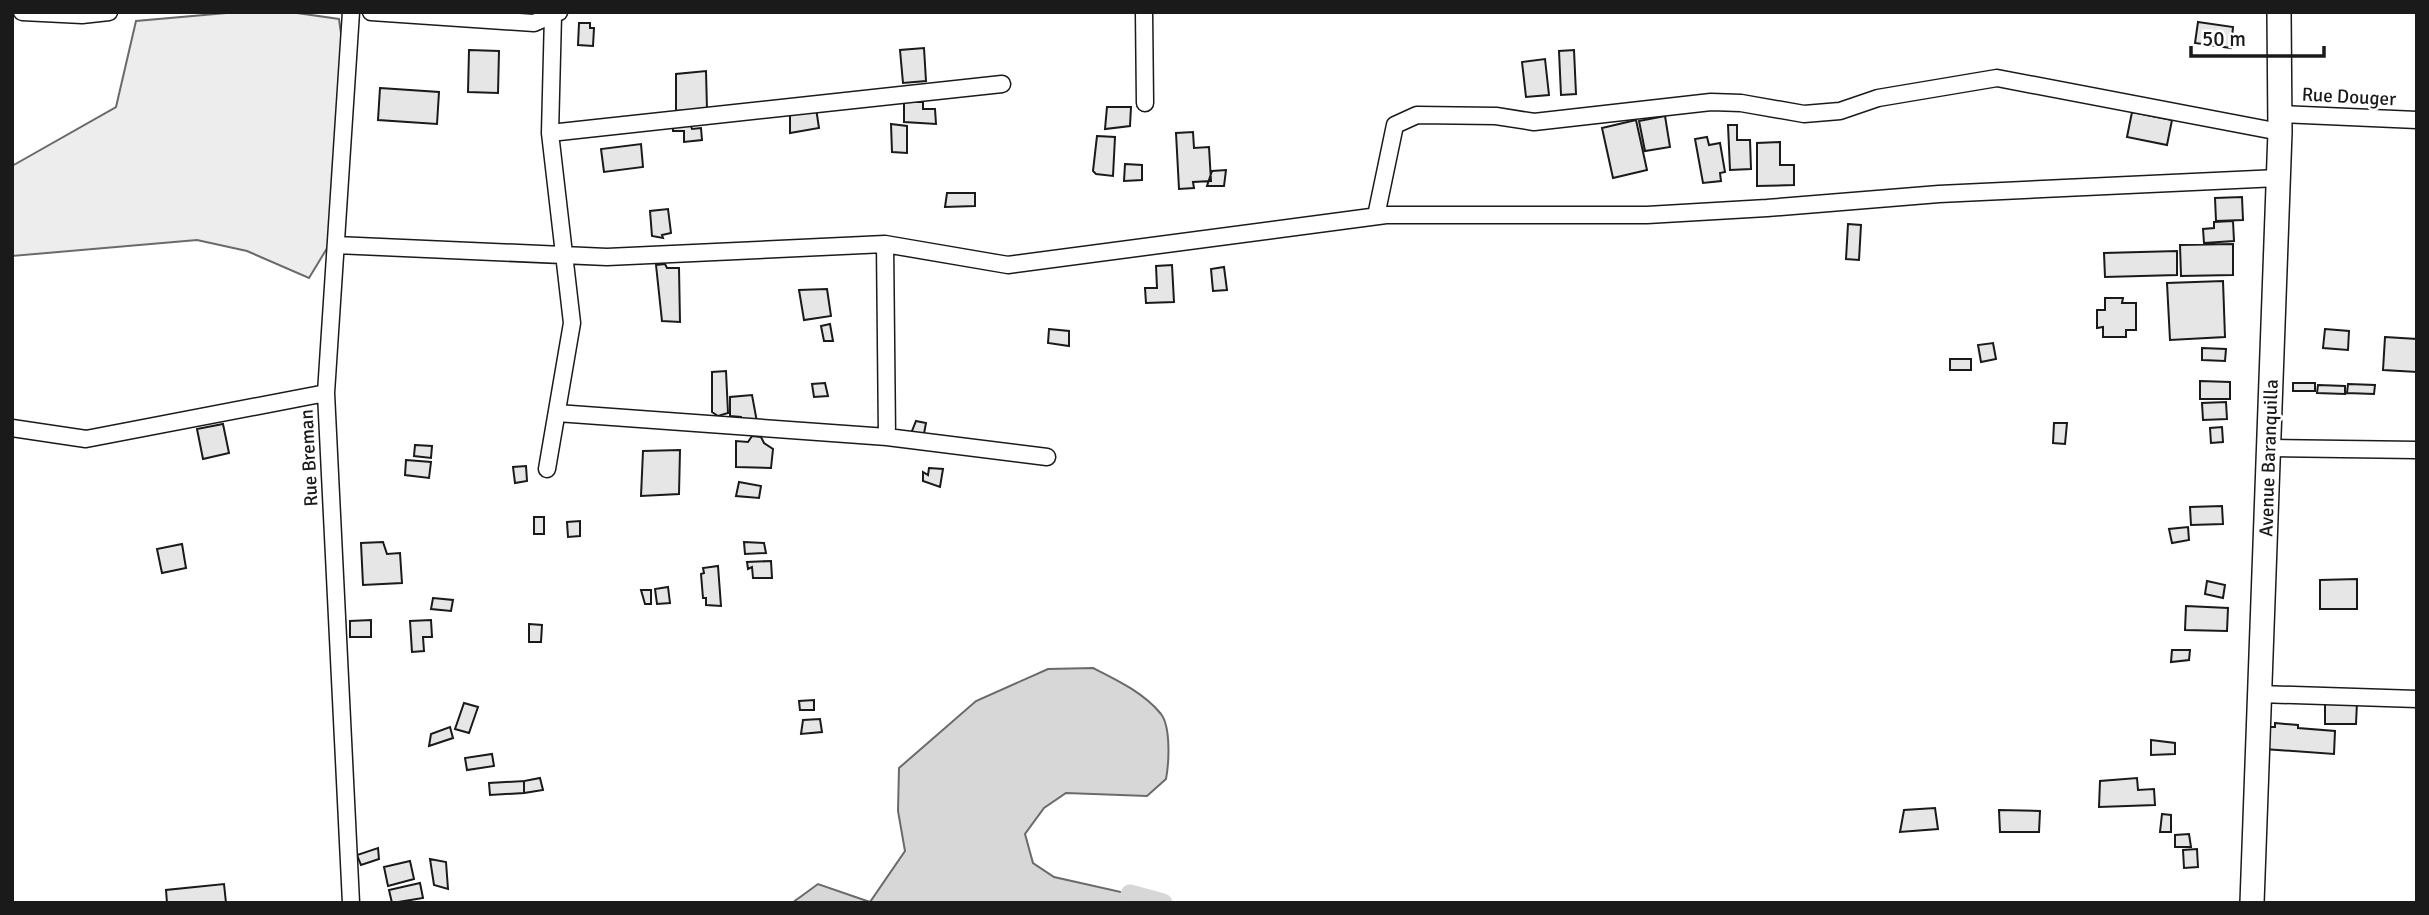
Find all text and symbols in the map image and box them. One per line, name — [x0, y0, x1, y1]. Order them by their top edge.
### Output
scale bar — [2191, 14, 2324, 58]
text: 50 m — [2202, 26, 2246, 52]
street label: Rue Douger — [2301, 83, 2397, 111]
street label: Avenue Baranquilla — [2254, 379, 2284, 537]
street label: Rue Breman — [294, 409, 324, 507]

